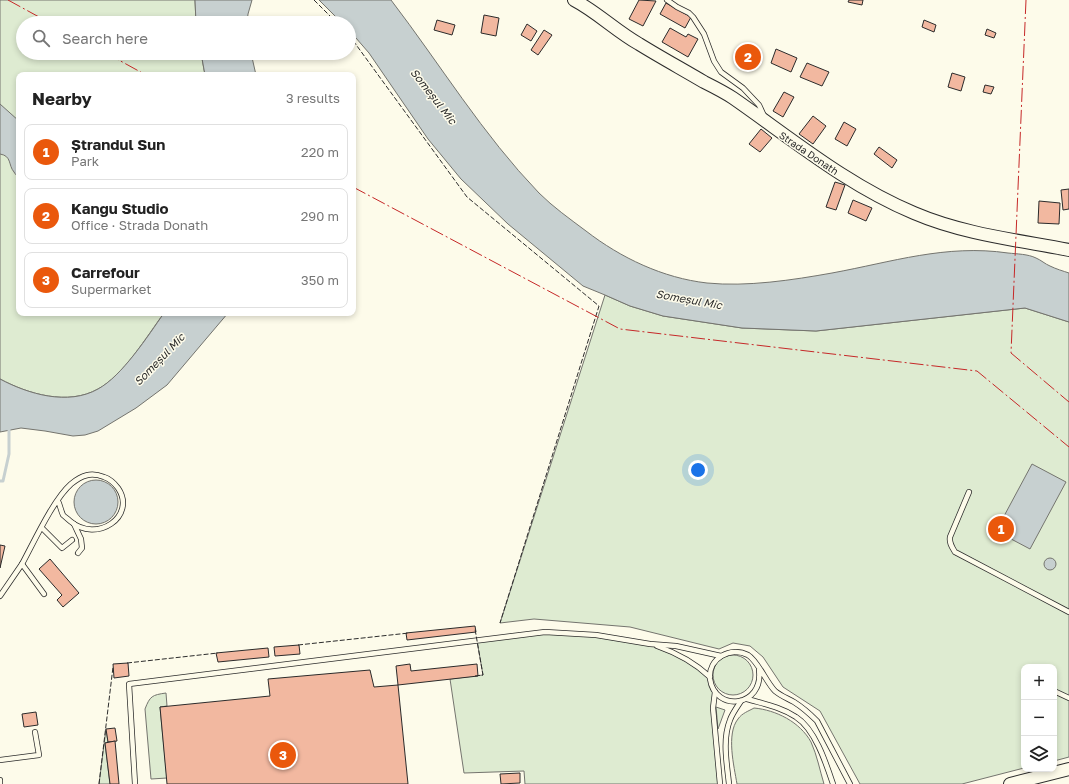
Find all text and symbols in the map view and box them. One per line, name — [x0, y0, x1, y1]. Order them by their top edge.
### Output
search box — [16, 16, 356, 60]
icon: search — [30, 27, 52, 49]
text: Search here — [62, 29, 148, 47]
pin: 2 — [735, 42, 761, 72]
water label: Someșul Mic — [407, 66, 460, 128]
text: Nearby — [32, 88, 92, 109]
text: 3 results — [286, 90, 340, 106]
street label: Strada Donath — [777, 129, 841, 177]
text: Ștrandul Sun — [71, 135, 165, 153]
text: 1 — [43, 144, 49, 160]
text: 220 m — [301, 144, 339, 160]
text: Park — [71, 153, 99, 169]
text: Kangu Studio — [71, 199, 169, 217]
text: 2 — [42, 208, 50, 224]
text: 290 m — [301, 208, 339, 224]
text: Office · Strada Donath — [71, 217, 208, 233]
text: Carrefour — [71, 263, 140, 281]
text: 3 — [42, 272, 50, 288]
text: 350 m — [301, 272, 339, 288]
text: Supermarket — [71, 281, 152, 297]
water label: Someșul Mic — [655, 287, 724, 312]
water label: Someșul Mic — [131, 330, 188, 388]
your location — [688, 460, 708, 480]
pin: 1 — [988, 514, 1014, 544]
map controls — [1021, 664, 1057, 772]
button: + — [1021, 664, 1057, 700]
button: − — [1021, 700, 1057, 736]
button: layers — [1021, 736, 1057, 772]
pin: 3 — [270, 740, 296, 770]

